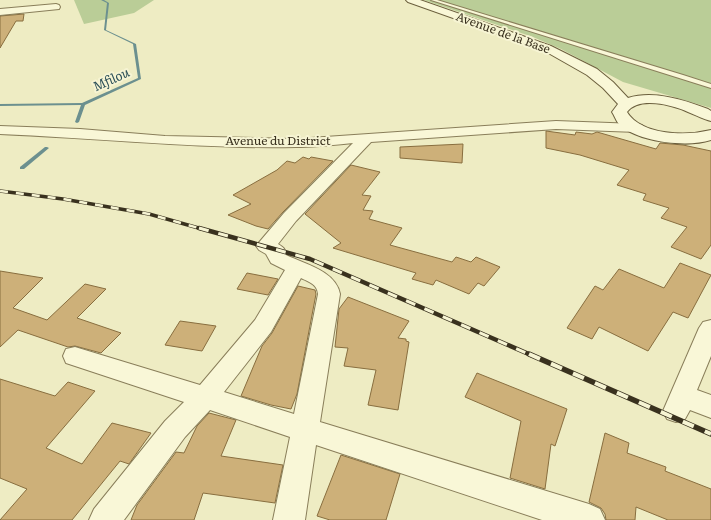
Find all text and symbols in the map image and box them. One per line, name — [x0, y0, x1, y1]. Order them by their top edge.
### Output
street label: Avenue de la Base — [454, 7, 553, 57]
water label: Mfilou — [89, 62, 132, 95]
street label: Avenue du District — [225, 131, 331, 149]

